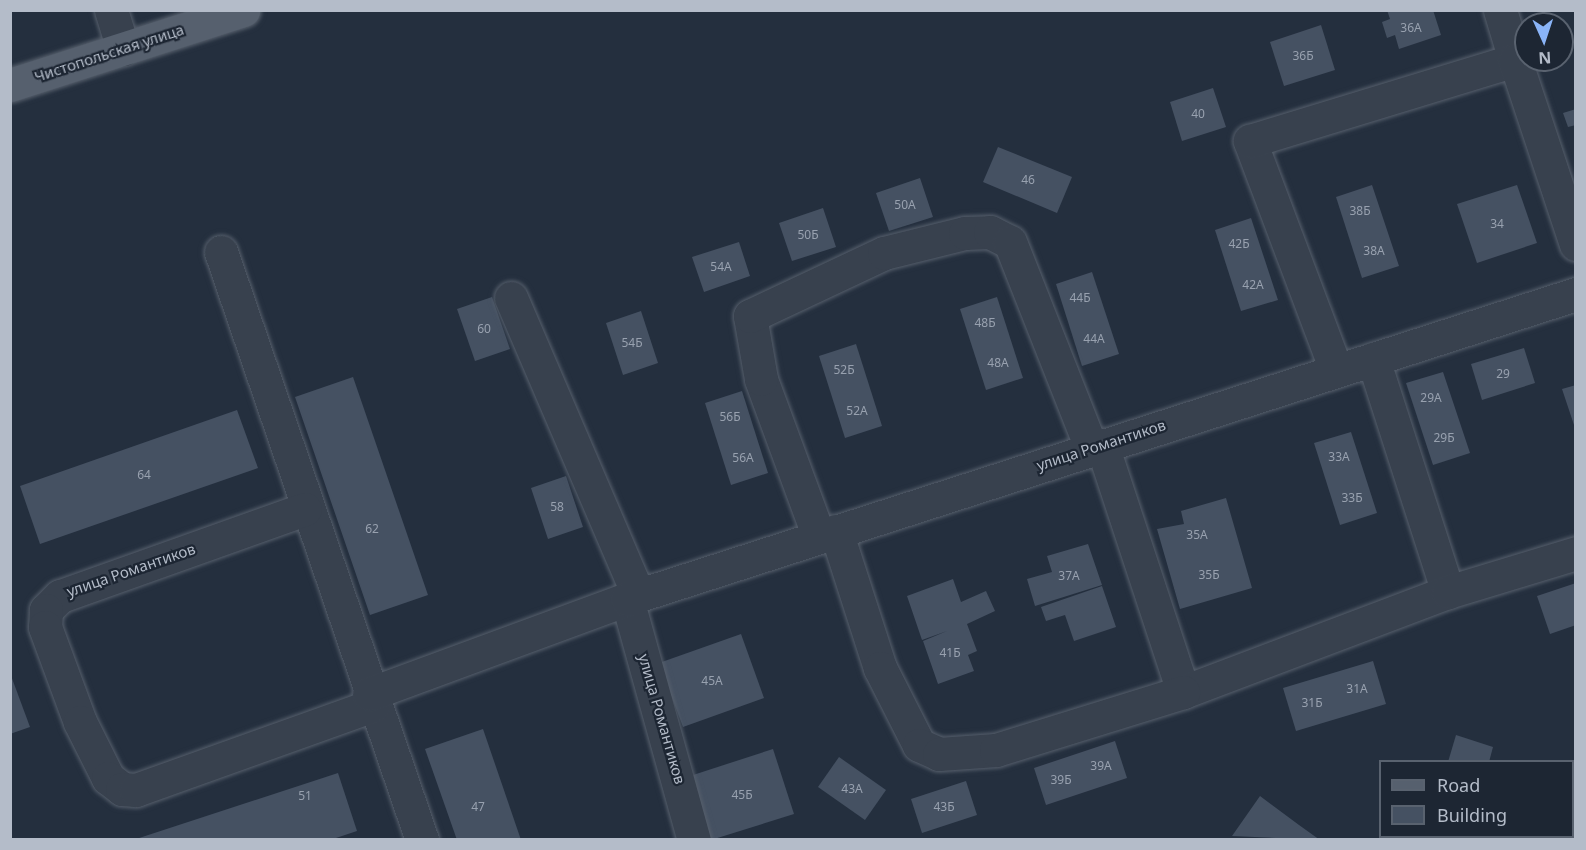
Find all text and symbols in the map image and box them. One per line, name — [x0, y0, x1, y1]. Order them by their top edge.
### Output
north arrow — [1514, 12, 1574, 72]
street label: Чистопольская улица — [32, 20, 186, 86]
house number: 36A — [1400, 21, 1422, 35]
text: N — [1538, 47, 1552, 69]
house number: 36Б — [1292, 49, 1314, 63]
house number: 40 — [1191, 107, 1205, 121]
house number: 46 — [1021, 173, 1035, 187]
house number: 50А — [894, 198, 916, 212]
house number: 38Б — [1349, 204, 1371, 218]
house number: 34 — [1490, 217, 1504, 231]
house number: 50Б — [797, 228, 819, 242]
house number: 42Б — [1228, 237, 1250, 251]
house number: 38А — [1363, 244, 1385, 258]
house number: 54А — [710, 260, 732, 274]
house number: 42А — [1242, 278, 1264, 292]
house number: 44Б — [1069, 291, 1091, 305]
house number: 48Б — [974, 316, 996, 330]
house number: 60 — [477, 322, 491, 336]
house number: 44А — [1083, 332, 1105, 346]
house number: 54Б — [621, 336, 643, 350]
house number: 48А — [987, 356, 1009, 370]
house number: 52Б — [833, 363, 855, 377]
house number: 29 — [1496, 367, 1510, 381]
house number: 29А — [1420, 391, 1442, 405]
house number: 52А — [846, 404, 868, 418]
house number: 56Б — [719, 410, 741, 424]
street label: улица Романтиков — [1034, 416, 1168, 474]
house number: 29Б — [1433, 431, 1455, 445]
house number: 33А — [1328, 450, 1350, 464]
house number: 56А — [732, 451, 754, 465]
house number: 64 — [137, 468, 151, 482]
house number: 33Б — [1341, 491, 1363, 505]
house number: 58 — [550, 500, 564, 514]
house number: 62 — [365, 522, 379, 536]
house number: 35А — [1186, 528, 1208, 542]
street label: улица Романтиков — [64, 540, 198, 600]
house number: 35Б — [1198, 568, 1220, 582]
house number: 37А — [1058, 569, 1080, 583]
house number: 41Б — [939, 646, 961, 660]
street label: улица Романтиков — [635, 652, 689, 786]
house number: 45А — [701, 674, 723, 688]
house number: 31A — [1346, 682, 1368, 696]
house number: 31Б — [1301, 696, 1323, 710]
house number: 39А — [1090, 759, 1112, 773]
legend — [1379, 760, 1574, 838]
house number: 39Б — [1050, 773, 1072, 787]
text: Road — [1437, 773, 1480, 797]
house number: 43А — [841, 782, 863, 796]
house number: 45Б — [731, 788, 753, 802]
house number: 51 — [298, 789, 312, 803]
house number: 47 — [471, 800, 485, 814]
house number: 43Б — [933, 800, 955, 814]
text: Building — [1437, 803, 1507, 827]

